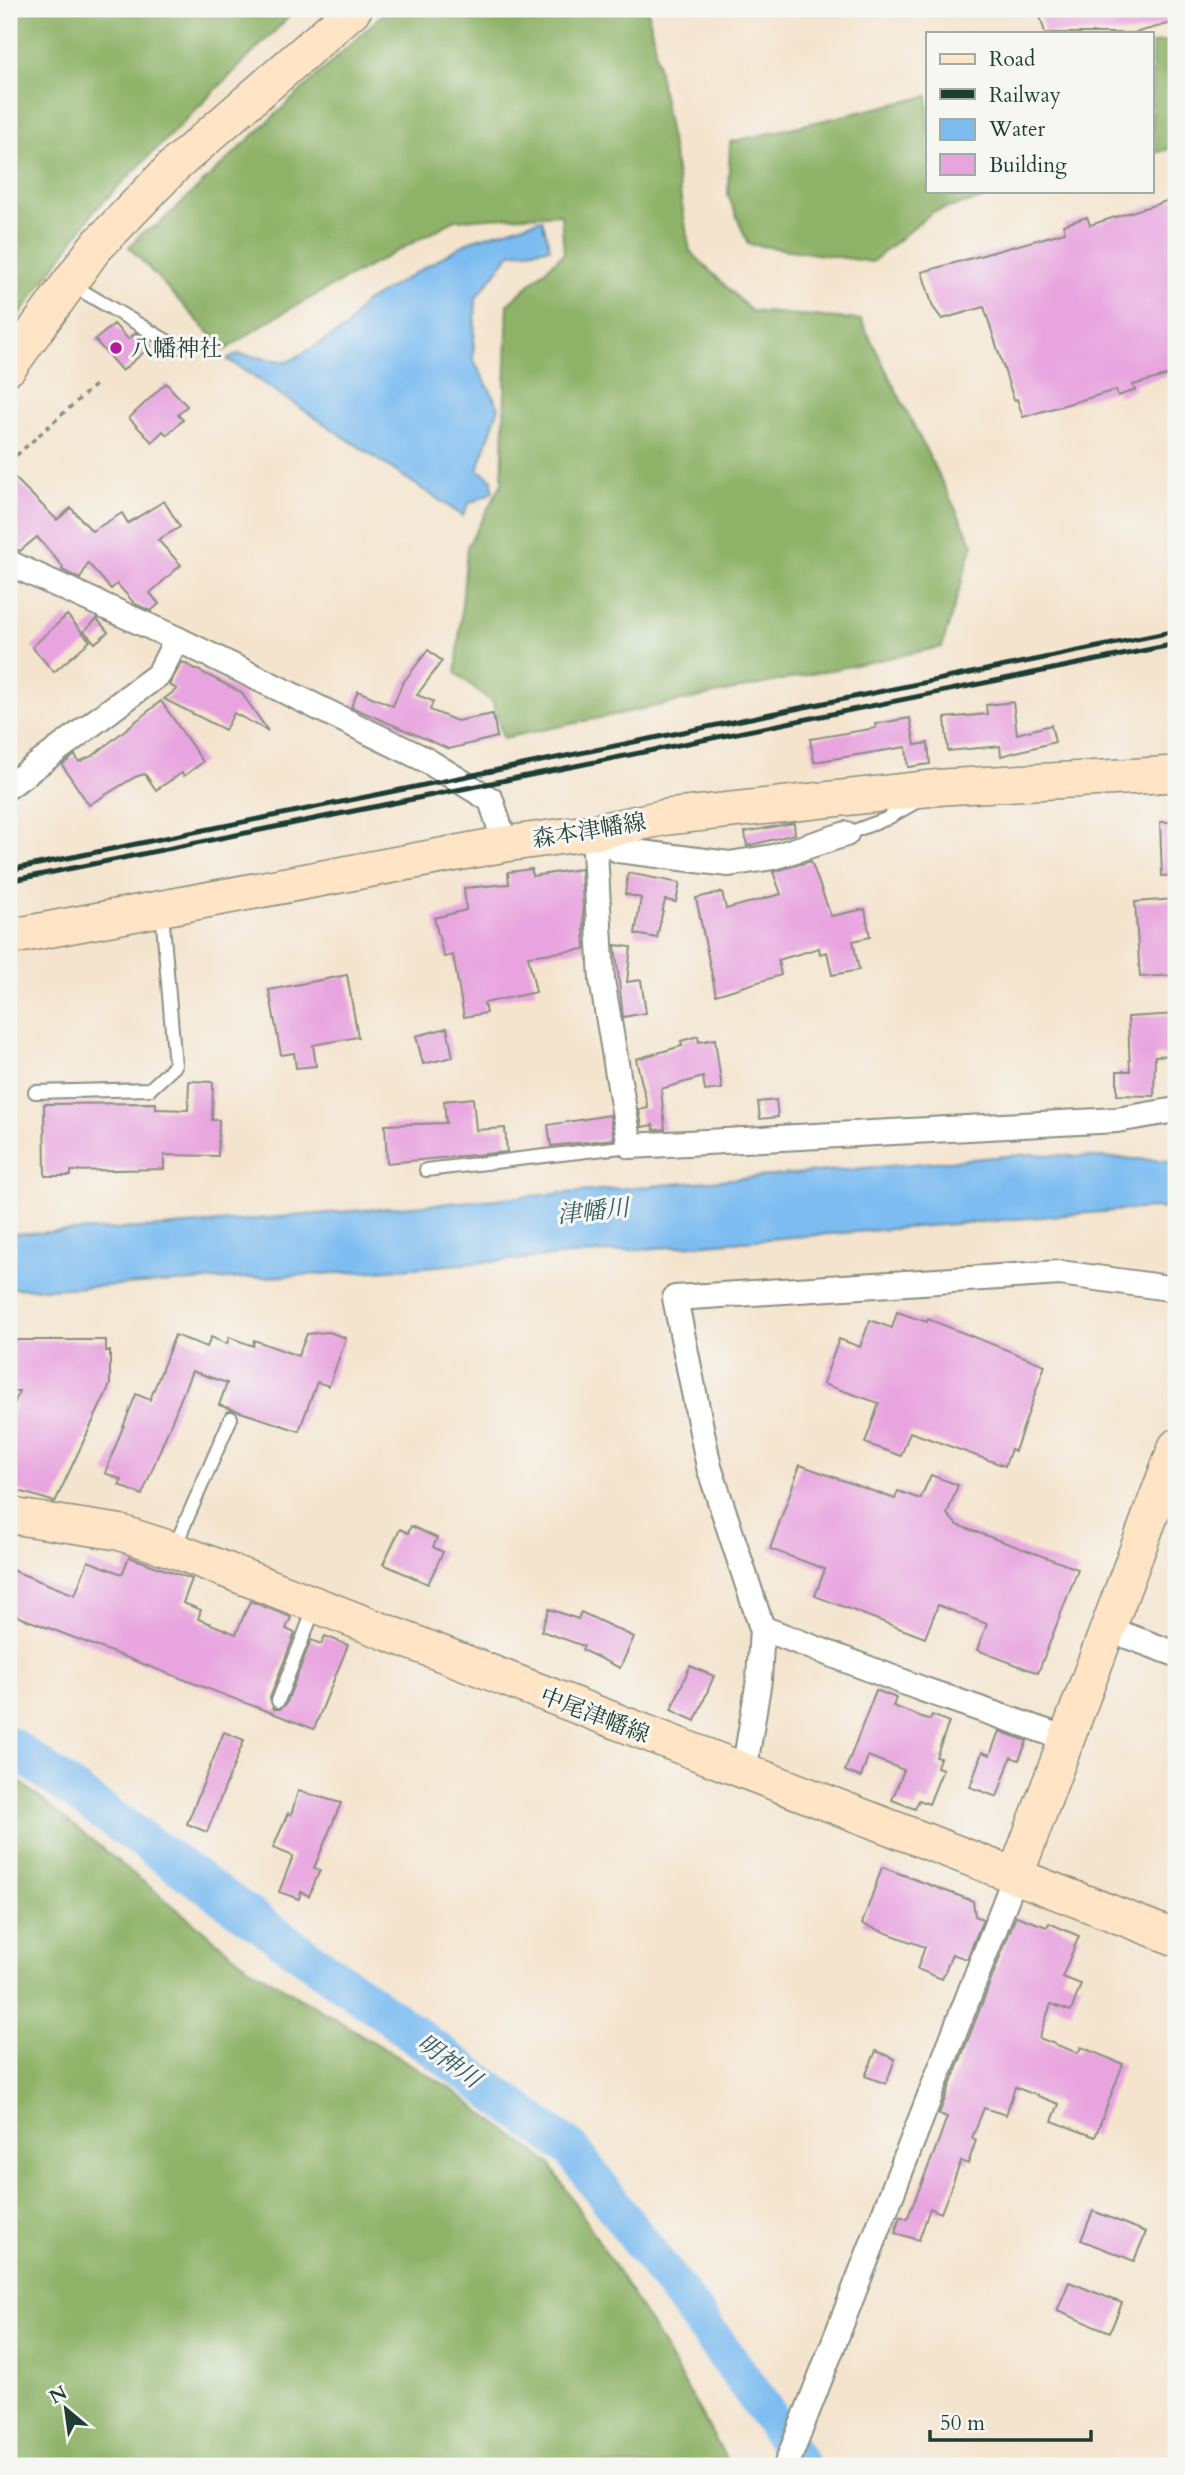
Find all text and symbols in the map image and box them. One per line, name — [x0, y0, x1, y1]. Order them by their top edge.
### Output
legend — [926, 32, 1154, 192]
text: Road — [989, 45, 1035, 74]
text: Railway — [989, 81, 1061, 110]
text: Water — [988, 115, 1045, 144]
text: Building — [989, 151, 1067, 180]
place label: 八幡神社 — [130, 333, 222, 364]
marker: 八幡神社 — [108, 340, 124, 356]
street label: 森本津幡線 — [530, 806, 648, 855]
water label: 津幡川 — [556, 1191, 634, 1232]
street label: 中尾津幡線 — [536, 1680, 654, 1751]
water label: 明神川 — [410, 2027, 490, 2098]
north arrow — [32, 2374, 102, 2444]
text: N — [45, 2379, 72, 2410]
scale bar — [930, 2398, 1090, 2442]
text: 50 m — [940, 2409, 985, 2438]

